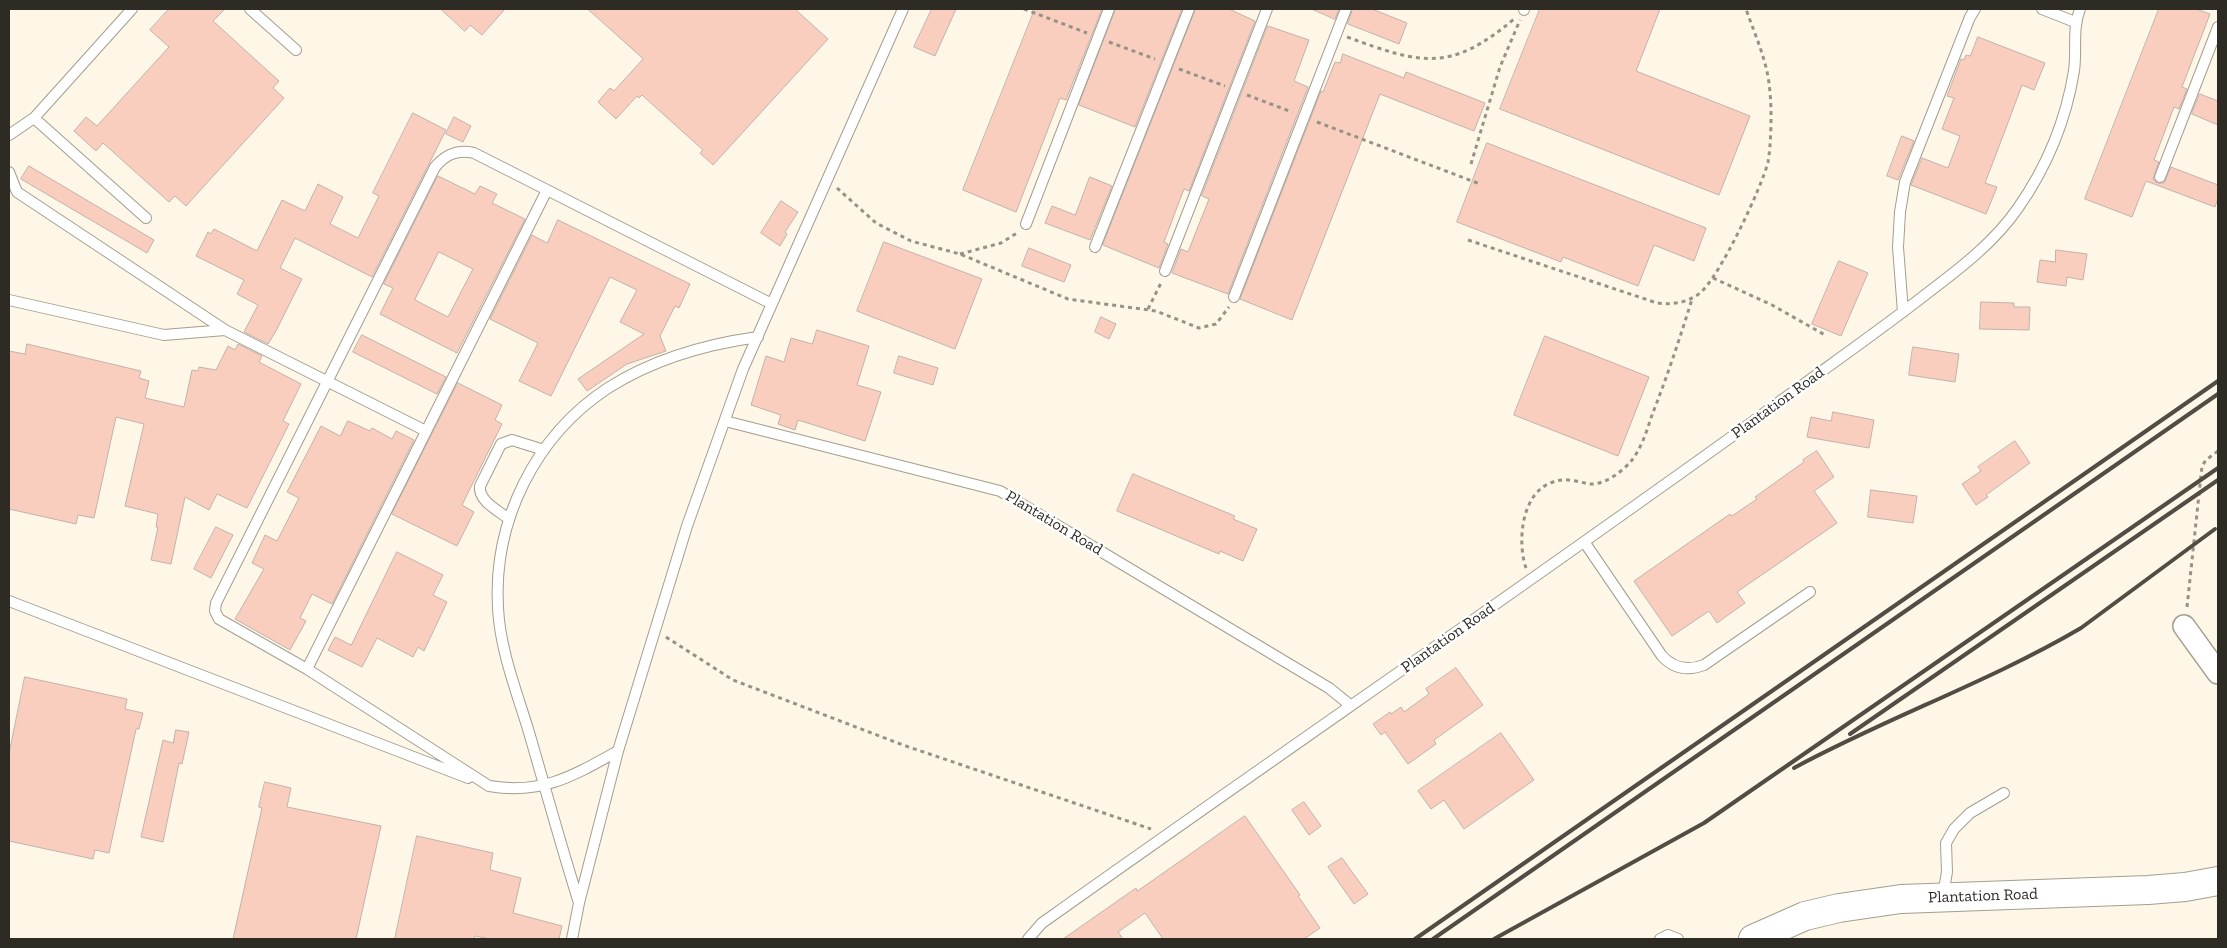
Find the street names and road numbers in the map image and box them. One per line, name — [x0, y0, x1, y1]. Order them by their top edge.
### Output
street label: Plantation Road — [1728, 363, 1828, 443]
street label: Plantation Road — [1002, 486, 1106, 560]
street label: Plantation Road — [1398, 599, 1498, 677]
street label: Plantation Road — [1928, 884, 2038, 908]

